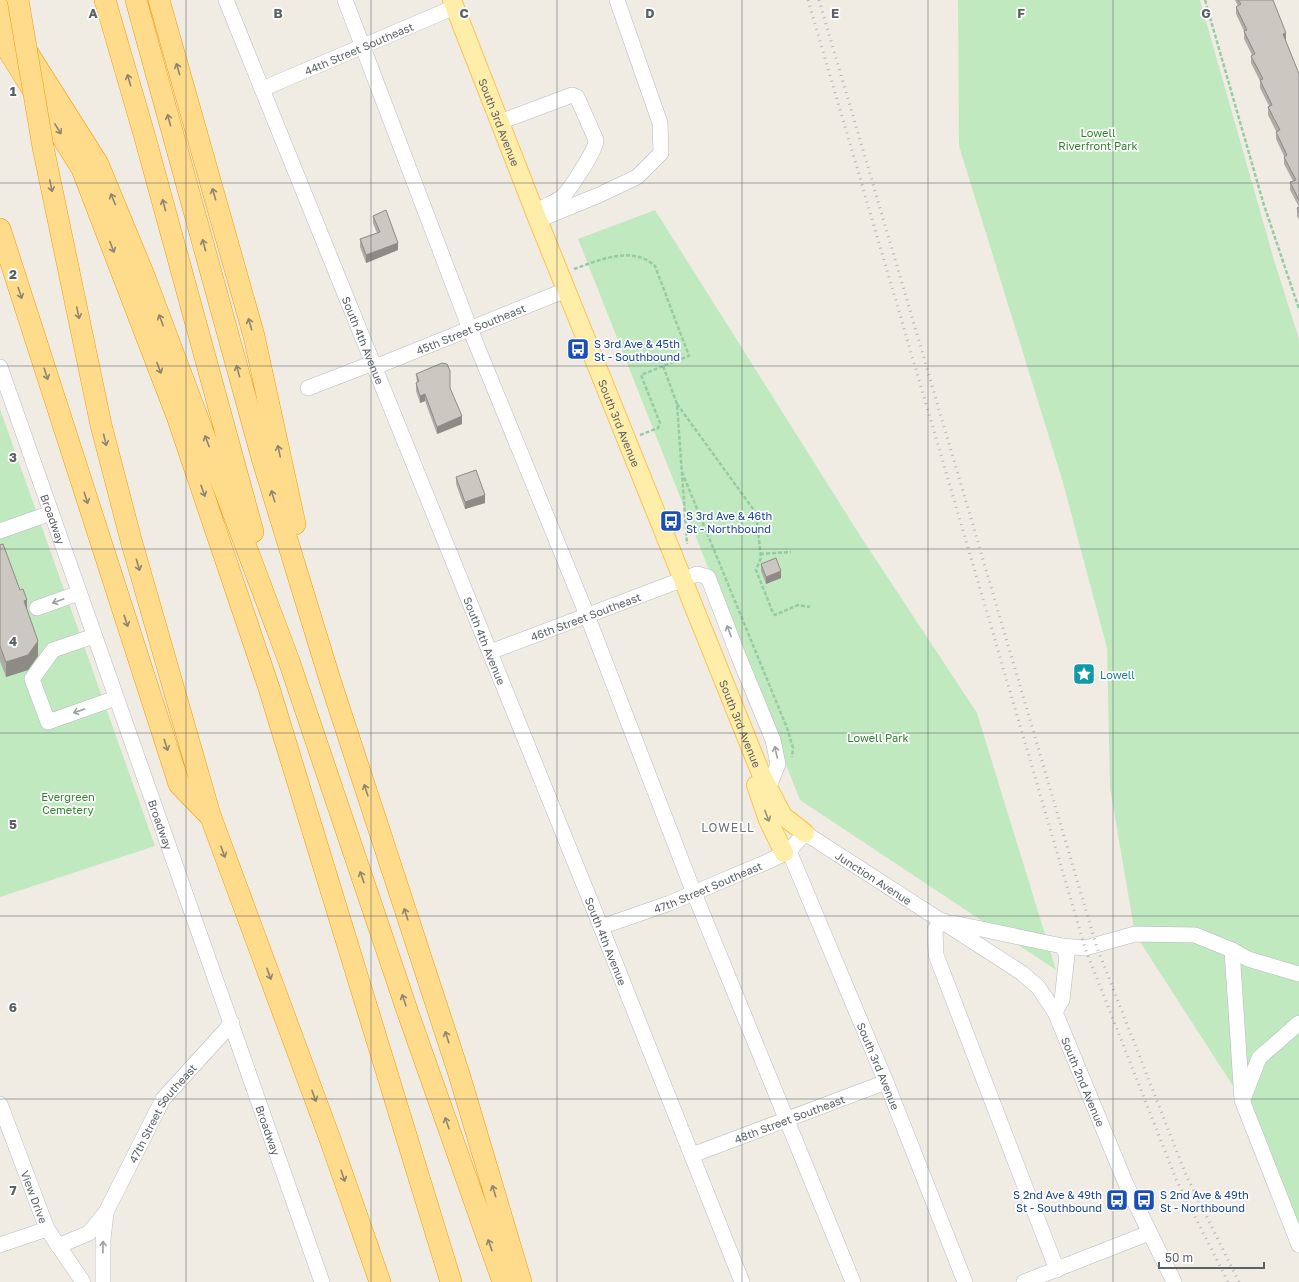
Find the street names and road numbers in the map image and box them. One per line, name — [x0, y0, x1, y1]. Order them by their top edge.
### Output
street label: 44th Street Southeast — [302, 19, 415, 77]
street label: South 3rd Avenue — [477, 76, 523, 168]
street label: South 4th Avenue — [340, 294, 387, 386]
street label: 45th Street Southeast — [414, 301, 527, 356]
street label: South 3rd Avenue — [596, 377, 643, 469]
street label: Broadway — [39, 492, 68, 546]
street label: 46th Street Southeast — [528, 589, 642, 643]
street label: South 4th Avenue — [462, 595, 509, 686]
street label: South 3rd Avenue — [717, 678, 764, 769]
street label: Broadway — [146, 798, 176, 851]
street label: Junction Avenue — [833, 848, 914, 907]
street label: 47th Street Southeast — [652, 858, 764, 915]
street label: South 4th Avenue — [583, 895, 630, 987]
street label: South 3rd Avenue — [855, 1020, 903, 1111]
street label: South 2nd Avenue — [1059, 1035, 1108, 1128]
street label: 47th Street Southeast — [126, 1061, 199, 1165]
street label: 48th Street Southeast — [732, 1092, 846, 1145]
street label: Broadway — [254, 1103, 283, 1157]
street label: View Drive — [19, 1168, 51, 1225]

